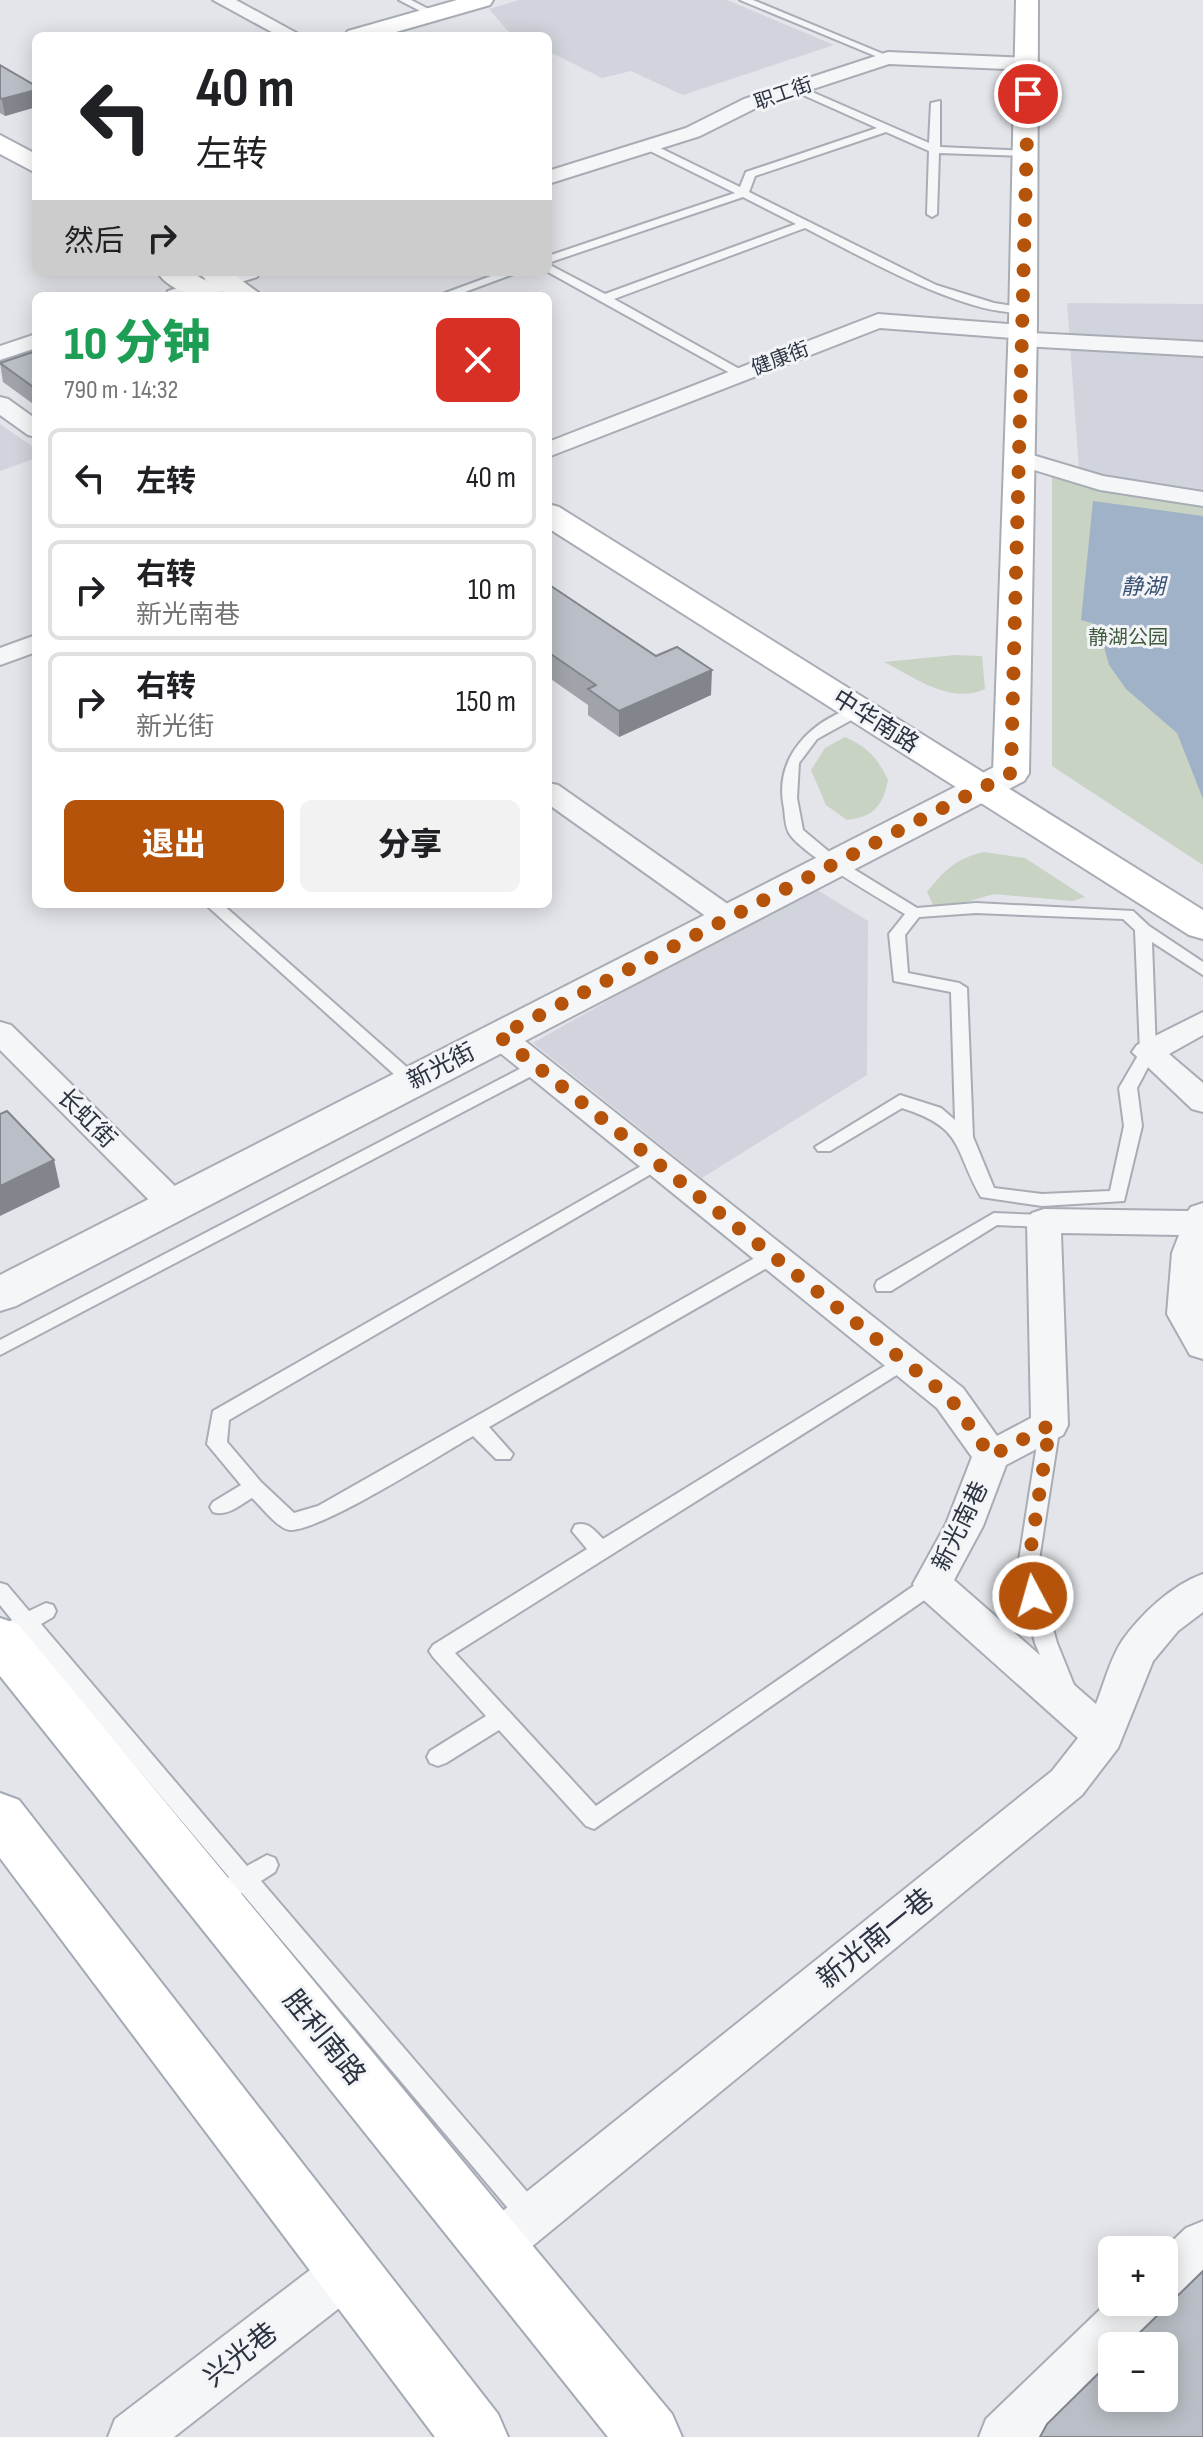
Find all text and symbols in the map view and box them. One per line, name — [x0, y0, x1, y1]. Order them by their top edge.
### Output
text: 40 m — [196, 56, 295, 123]
pin — [994, 60, 1062, 128]
icon: left — [64, 64, 168, 168]
icon: arrive — [1006, 72, 1050, 116]
street label: 职工街 — [751, 73, 816, 115]
text: 左转 — [196, 134, 268, 177]
icon: right — [140, 216, 184, 260]
text: 然后 — [64, 224, 124, 260]
text: 10 分钟 — [64, 316, 211, 373]
button: close — [436, 318, 520, 402]
street label: 健康街 — [748, 337, 813, 381]
text: 790 m · 14:32 — [64, 375, 178, 406]
icon: left — [68, 456, 112, 500]
text: 40 m — [466, 460, 516, 496]
text: 左转 — [136, 464, 196, 500]
text: 右转 — [136, 557, 196, 593]
icon: right — [68, 568, 112, 612]
text: 10 m — [468, 572, 516, 608]
water label: 静湖 — [1121, 574, 1168, 601]
text: 新光南巷 — [136, 600, 240, 631]
park label: 静湖公园 — [1088, 626, 1168, 650]
text: 右转 — [136, 669, 196, 705]
icon: right — [68, 680, 112, 724]
text: 150 m — [456, 684, 516, 720]
street label: 中华南路 — [827, 684, 924, 759]
text: 新光街 — [136, 712, 214, 743]
button: 退出 — [64, 800, 284, 892]
button: 分享 — [300, 800, 520, 892]
street label: 新光街 — [403, 1037, 480, 1096]
street label: 长虹街 — [51, 1083, 122, 1154]
street label: 新光南巷 — [926, 1477, 995, 1576]
position arrow — [991, 1554, 1075, 1638]
street label: 新光南一巷 — [811, 1882, 941, 1996]
street label: 胜利南路 — [276, 1984, 372, 2092]
map controls — [1098, 2236, 1178, 2412]
button: + — [1098, 2236, 1178, 2316]
street label: 兴光巷 — [198, 2316, 284, 2394]
button: − — [1098, 2332, 1178, 2412]

